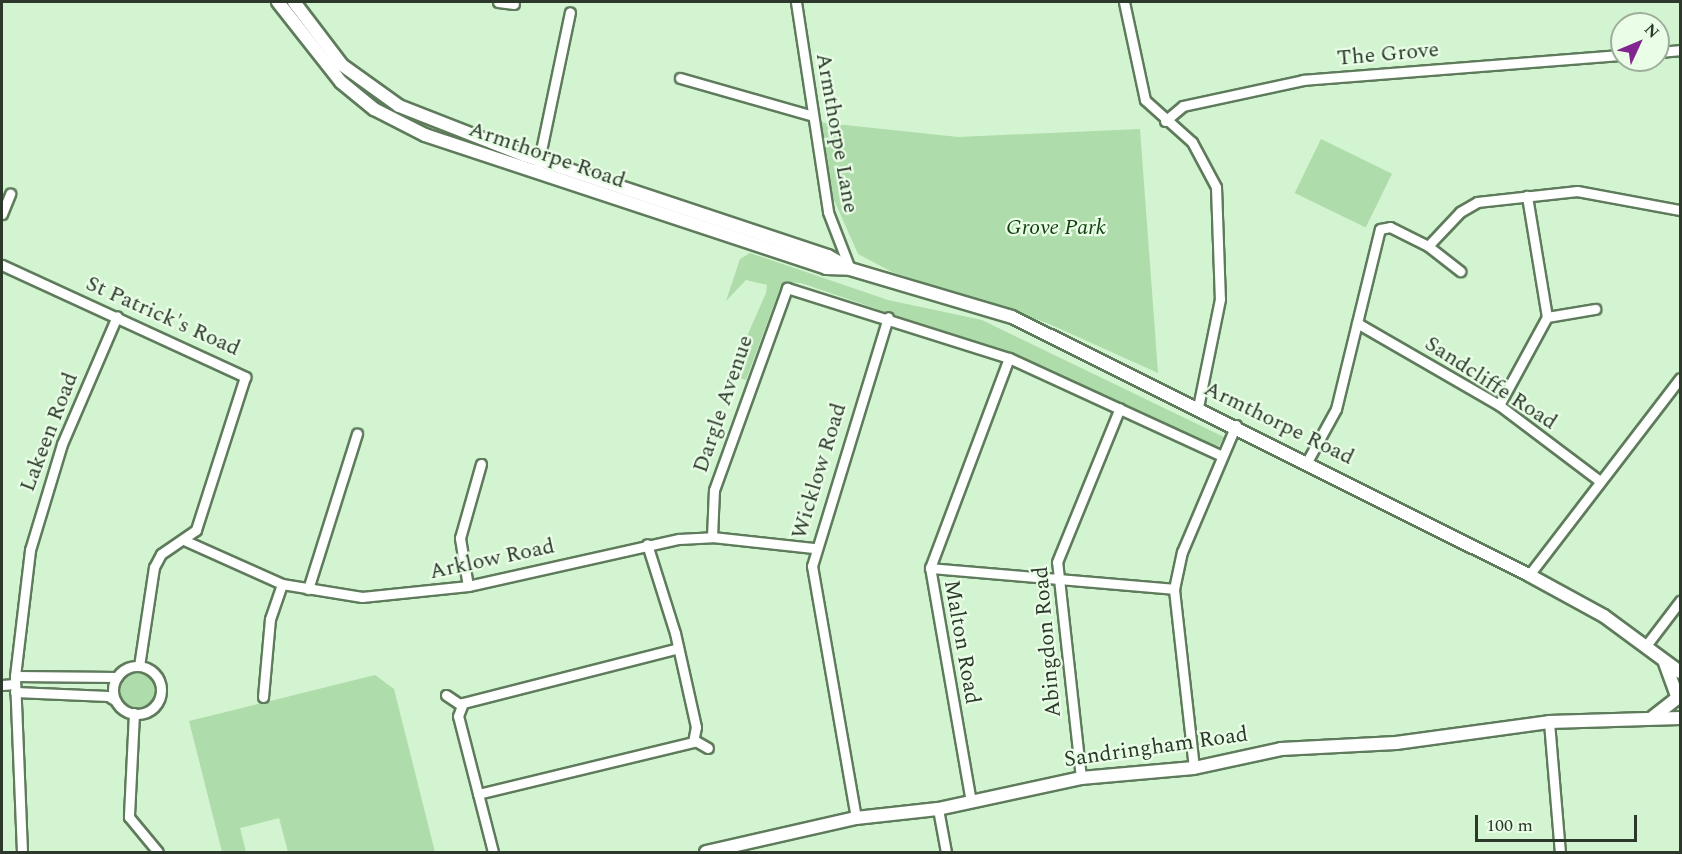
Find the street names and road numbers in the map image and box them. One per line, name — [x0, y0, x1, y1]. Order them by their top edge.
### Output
street label: The Grove — [1336, 36, 1440, 72]
street label: Armthorpe Lane — [810, 51, 864, 215]
street label: Armthorpe Road — [465, 116, 629, 194]
street label: St Patrick's Road — [82, 270, 244, 362]
street label: Sandcliffe Road — [1420, 330, 1562, 436]
street label: Dargle Avenue — [687, 332, 759, 476]
street label: Lakeen Road — [14, 369, 84, 495]
street label: Armthorpe Road — [1200, 375, 1358, 471]
street label: Wicklow Road — [786, 400, 852, 542]
street label: Arklow Road — [427, 533, 557, 585]
street label: Abingdon Road — [1027, 565, 1067, 719]
street label: Malton Road — [938, 578, 986, 706]
street label: Sandringham Road — [1062, 721, 1250, 773]

